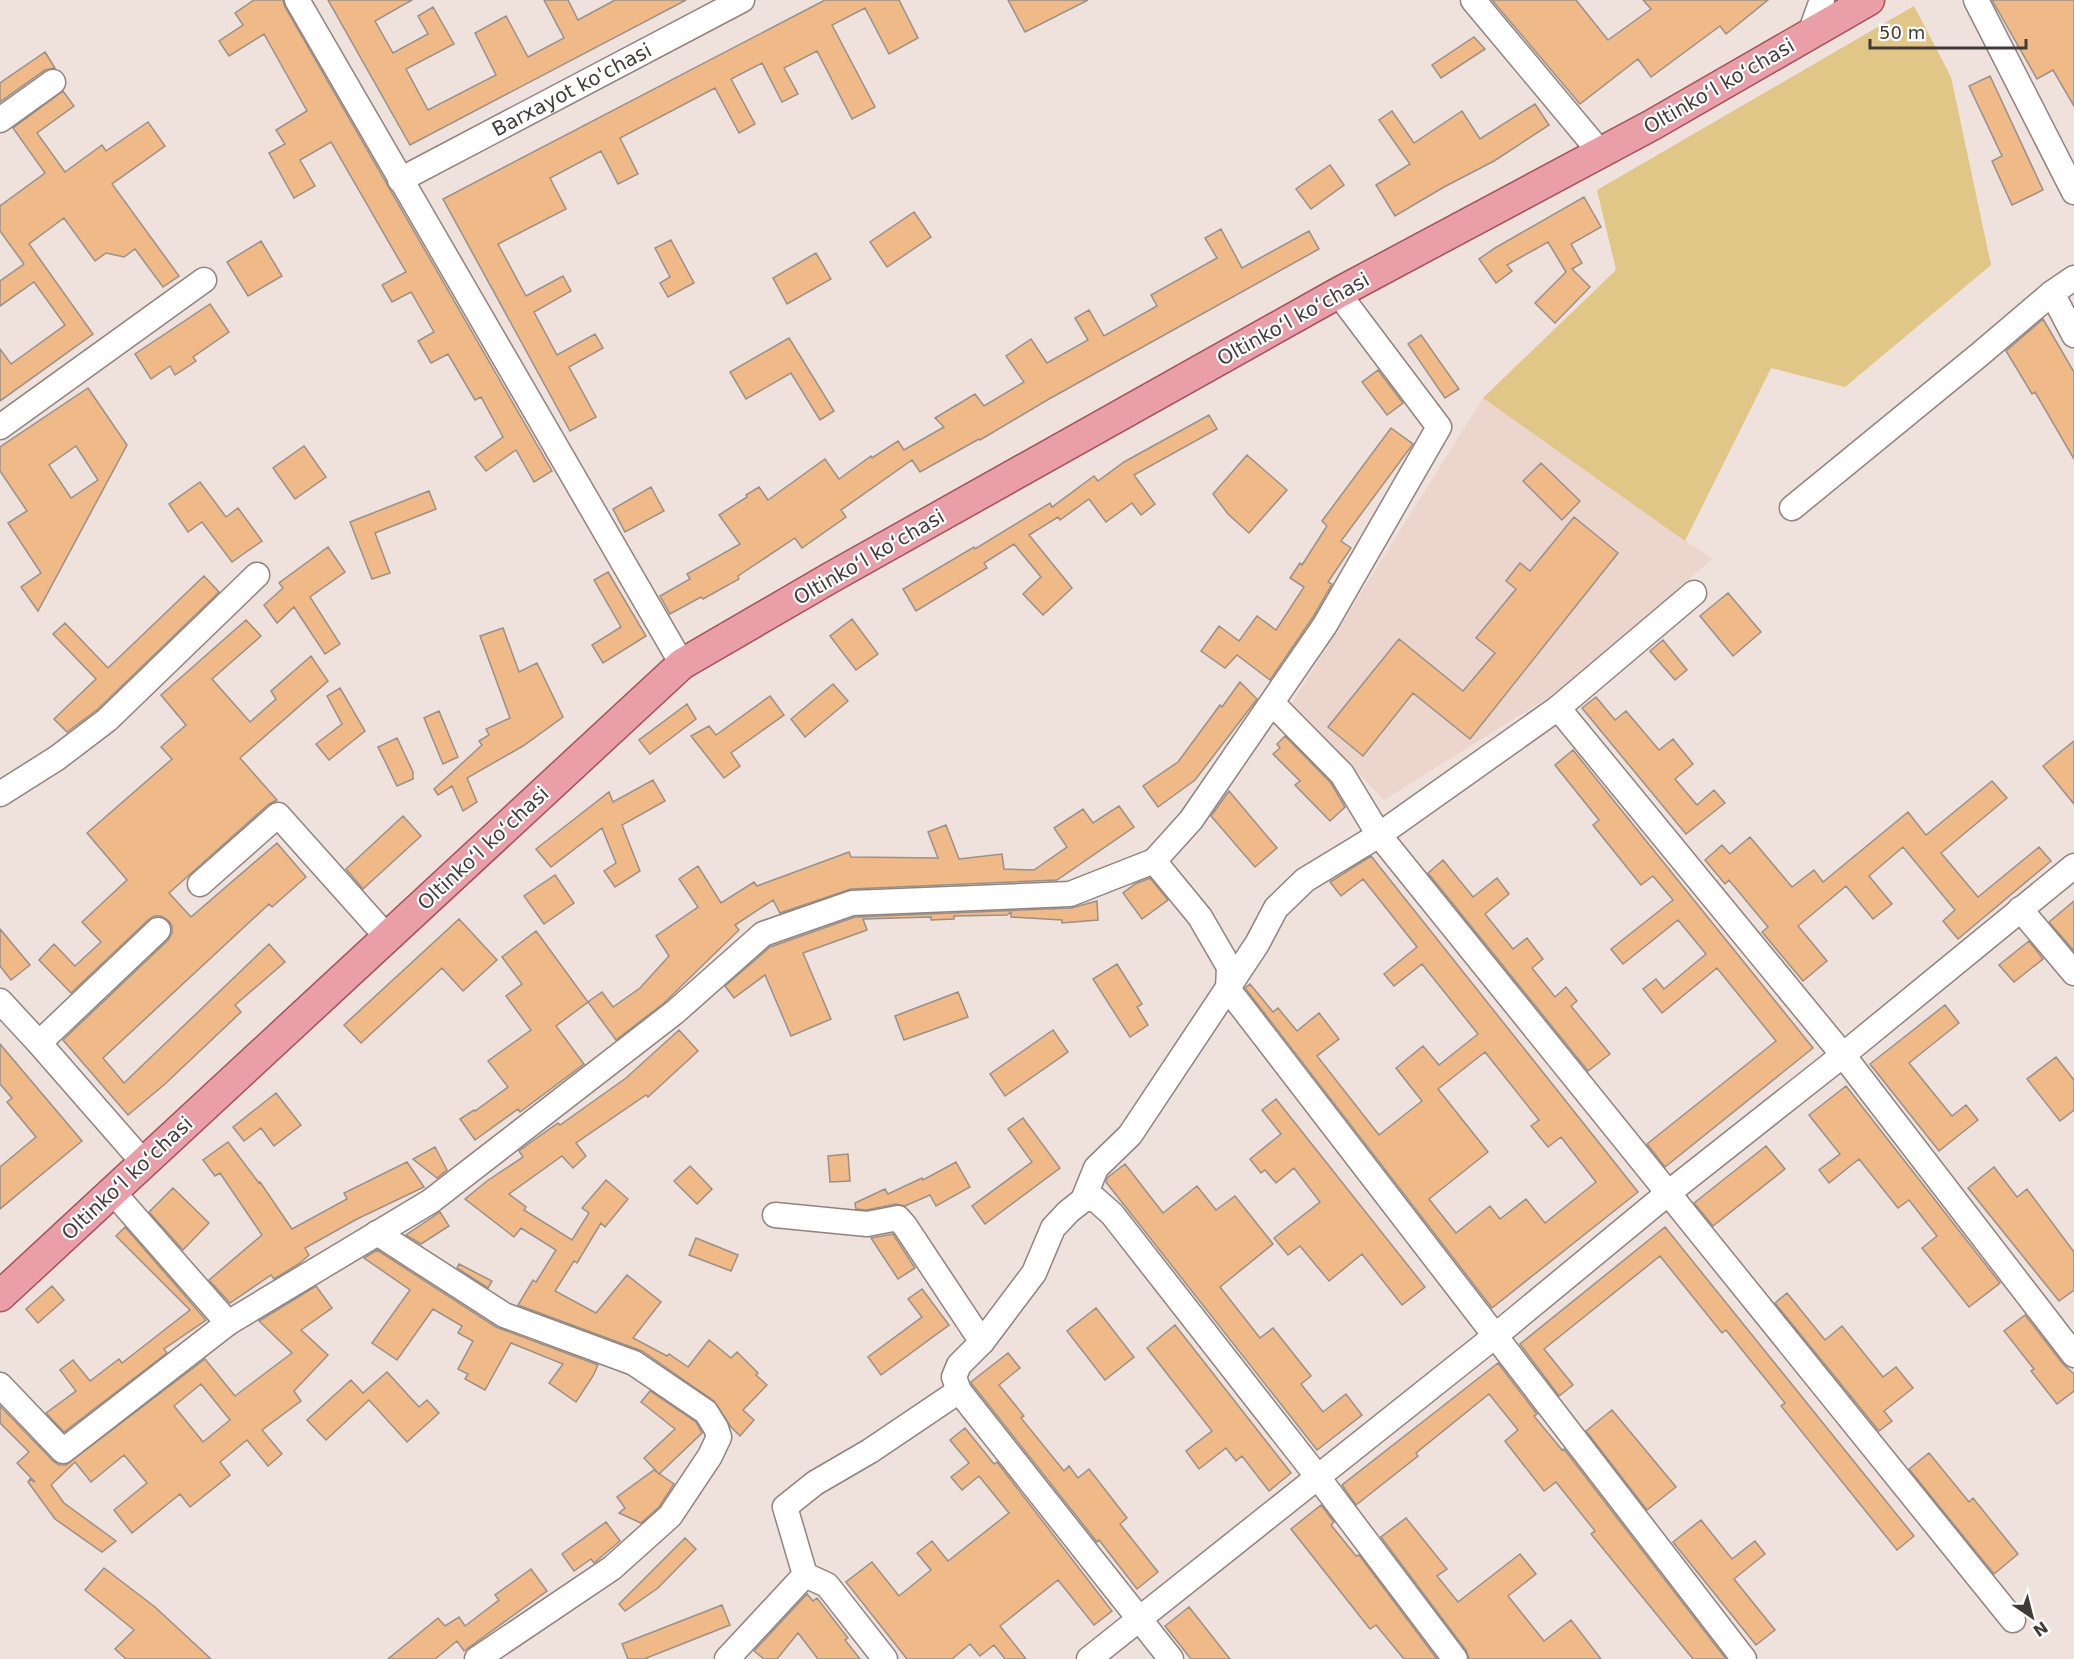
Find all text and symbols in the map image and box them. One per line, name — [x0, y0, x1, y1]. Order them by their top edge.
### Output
scale bar — [1870, 12, 2026, 50]
text: 50 m — [1879, 22, 1925, 43]
street label: Oltinkoʻl koʻchasi — [1639, 33, 1799, 139]
street label: Barxayot ko'chasi — [488, 38, 655, 141]
street label: Oltinkoʻl koʻchasi — [1213, 267, 1373, 371]
street label: Oltinkoʻl koʻchasi — [789, 504, 949, 610]
street label: Oltinkoʻl koʻchasi — [413, 781, 553, 915]
street label: Oltinkoʻl koʻchasi — [57, 1111, 197, 1245]
north arrow — [2002, 1587, 2062, 1647]
text: N — [2029, 1617, 2051, 1640]

